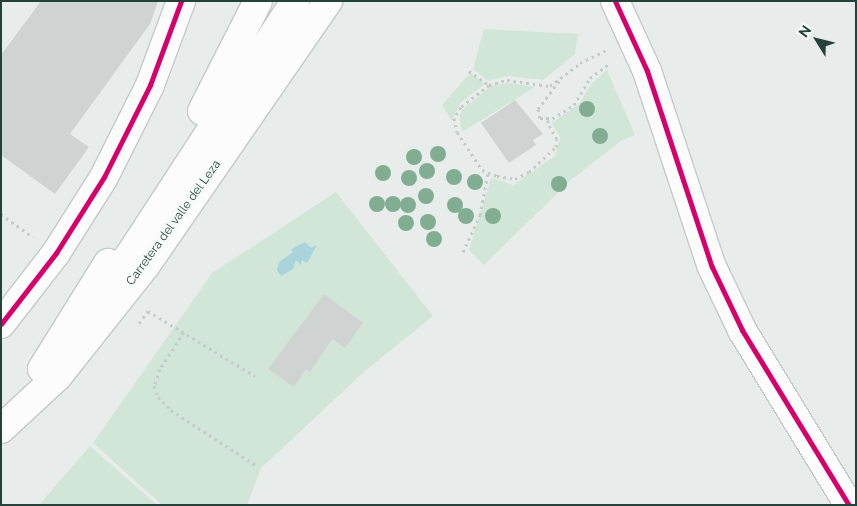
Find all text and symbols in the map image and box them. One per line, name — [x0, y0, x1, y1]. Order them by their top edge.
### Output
north arrow — [792, 15, 842, 65]
text: N — [795, 22, 814, 40]
street label: Carretera del valle del Leza — [123, 157, 225, 289]

